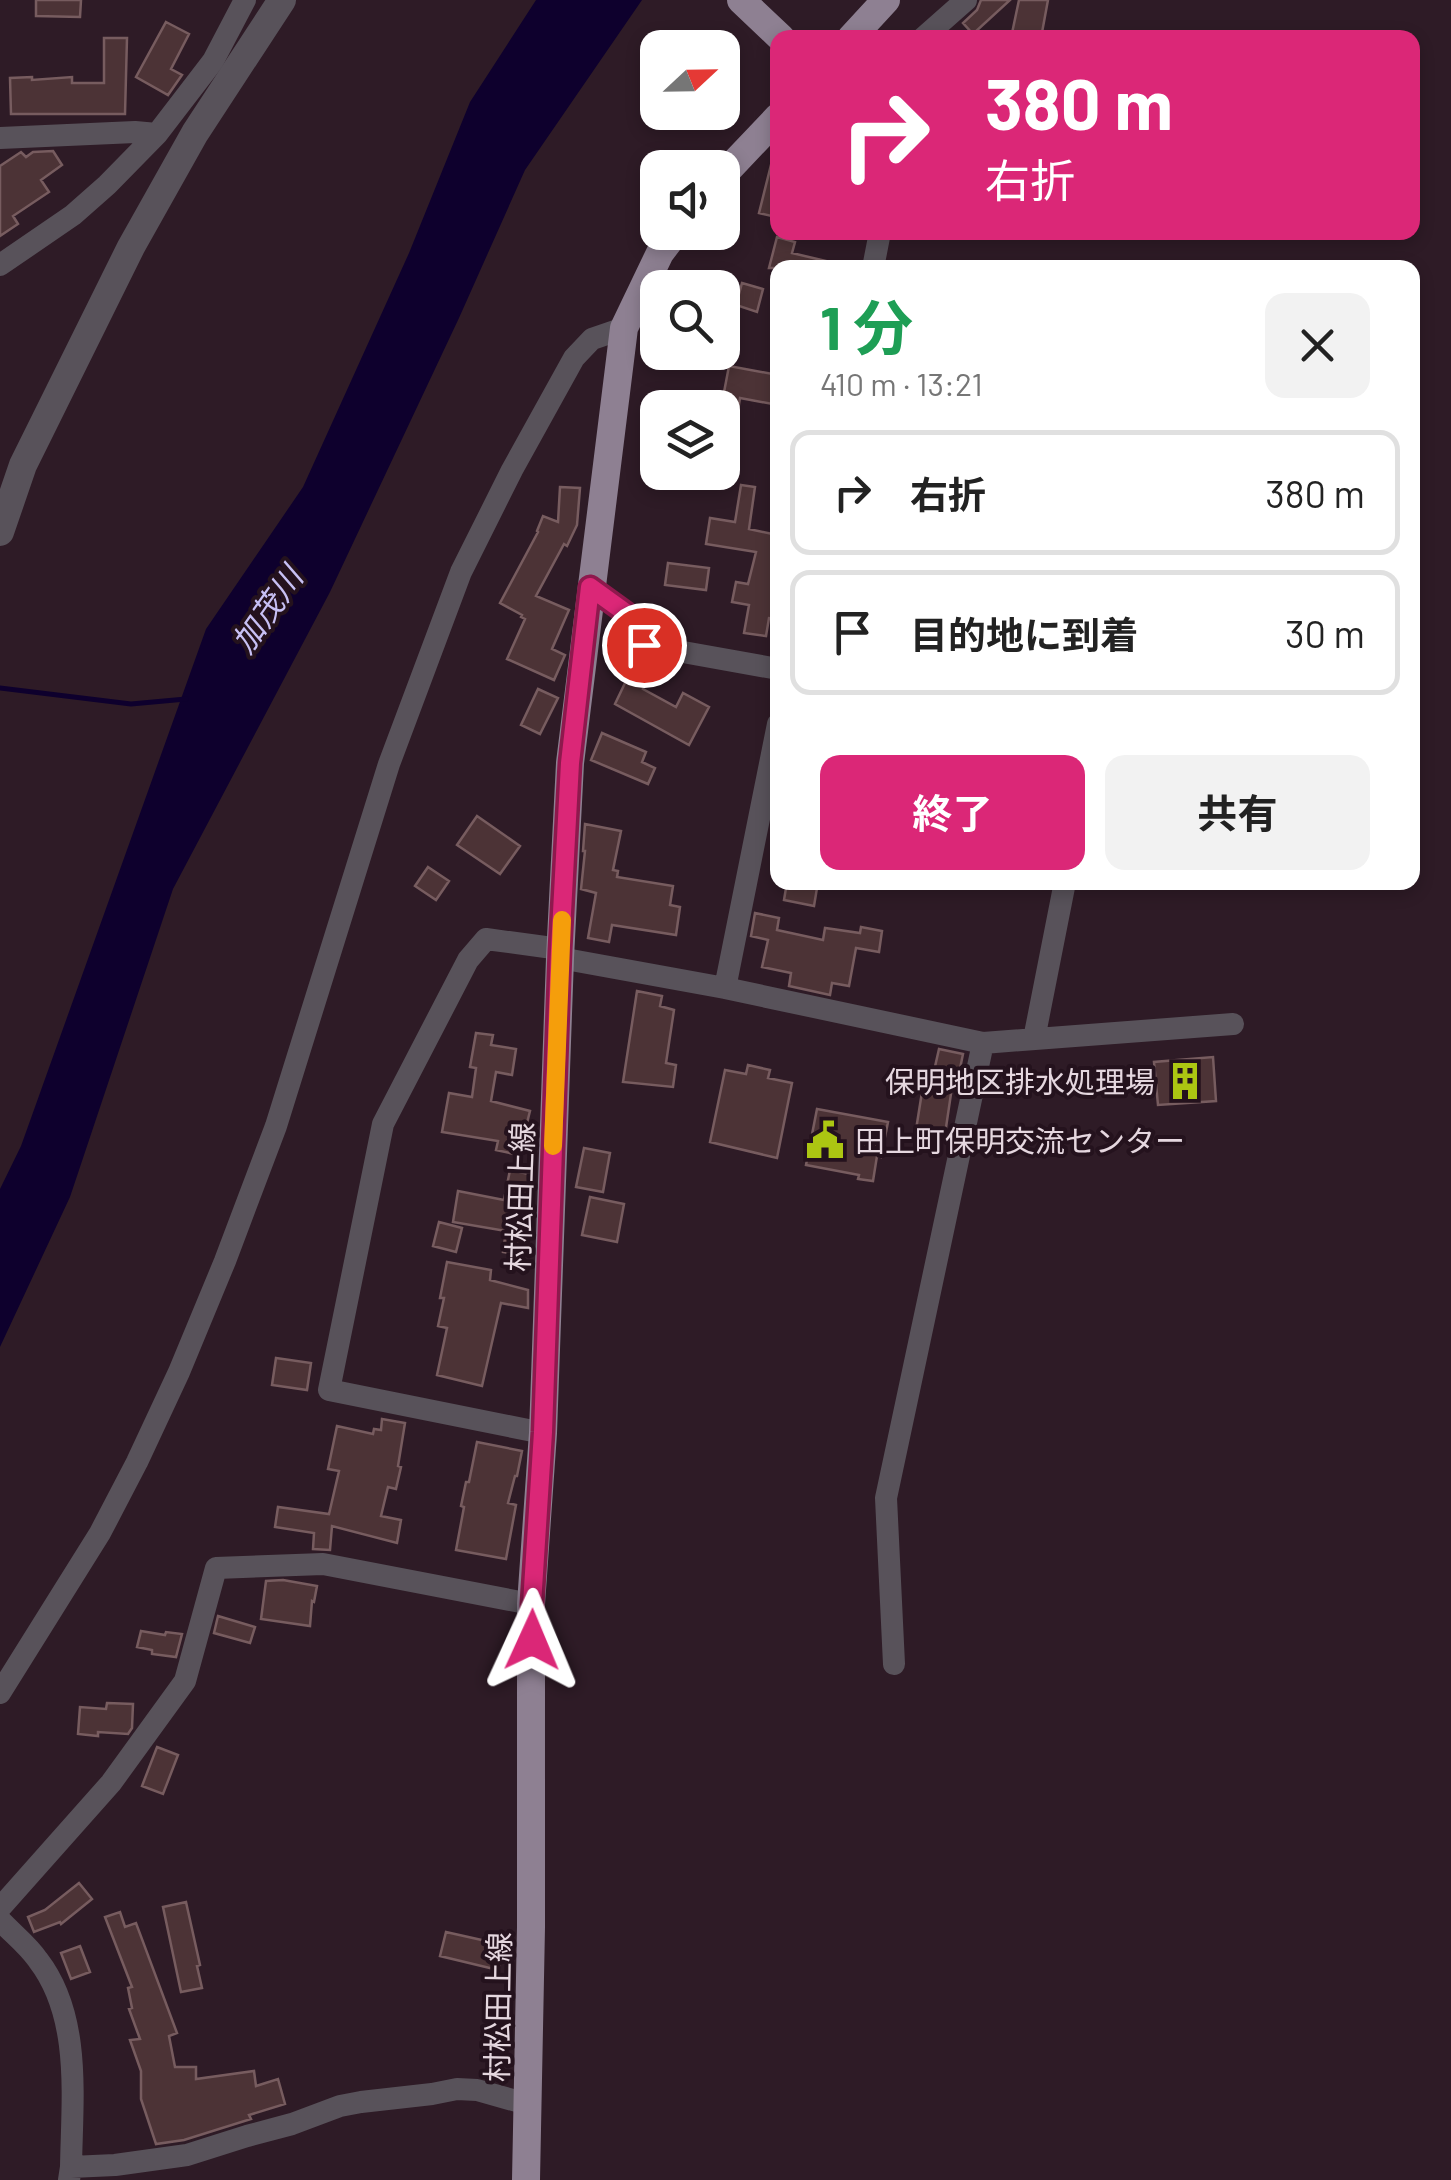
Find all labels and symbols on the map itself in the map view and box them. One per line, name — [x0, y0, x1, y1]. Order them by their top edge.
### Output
north arrow — [640, 30, 740, 130]
water label: 加茂川 — [223, 556, 311, 659]
pin — [602, 603, 687, 688]
building icon: 保明地区排水処理場 — [1164, 1060, 1206, 1102]
place label: 保明地区排水処理場 — [885, 1063, 1155, 1099]
public building icon: 田上町保明交流センター — [804, 1119, 846, 1161]
street label: 村松田上線 — [498, 1121, 540, 1273]
place label: 田上町保明交流センター — [855, 1122, 1185, 1158]
position arrow — [480, 1588, 584, 1692]
street label: 村松田上線 — [478, 1932, 516, 2082]

